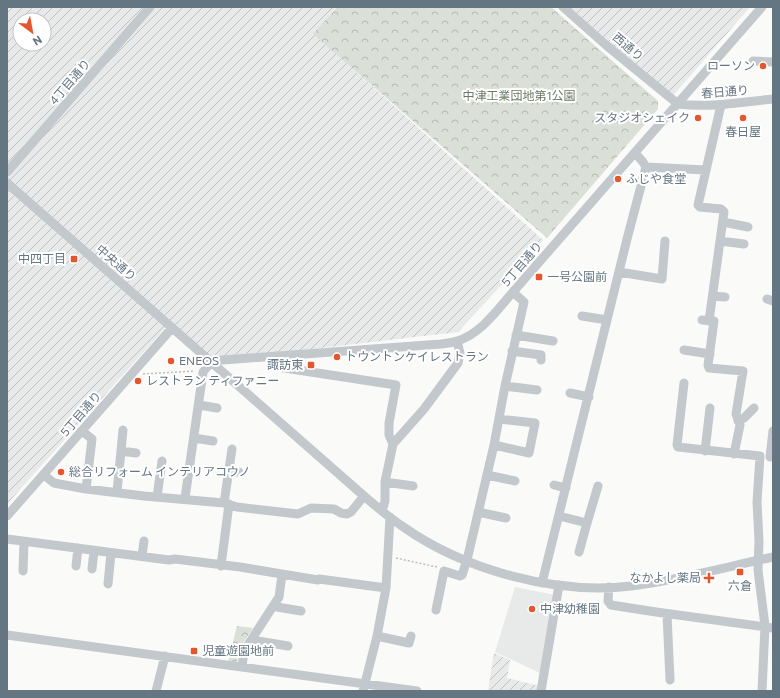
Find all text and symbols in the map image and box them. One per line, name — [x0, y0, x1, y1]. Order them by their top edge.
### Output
north arrow — [12, 12, 52, 52]
street label: 西通り — [610, 29, 647, 63]
text: N — [31, 33, 45, 49]
street label: 4丁目通り — [46, 56, 93, 107]
place label: ローソン — [707, 58, 755, 72]
marker: ローソン — [758, 61, 768, 71]
street label: 春日通り — [700, 82, 749, 100]
park label: 中津工業団地第1公園 — [462, 88, 576, 102]
place label: スタジオシェイク — [594, 110, 690, 124]
marker: スタジオシェイク — [693, 113, 703, 123]
marker: 春日屋 — [738, 113, 748, 123]
place label: 春日屋 — [725, 124, 761, 138]
place label: ふじや食堂 — [626, 171, 686, 185]
marker: ふじや食堂 — [613, 174, 623, 184]
street label: 5丁目通り — [498, 238, 545, 289]
street label: 中央通り — [94, 241, 139, 283]
place label: 中四丁目 — [18, 251, 66, 265]
marker: 中四丁目 — [69, 254, 79, 264]
place label: 一号公園前 — [547, 269, 607, 283]
marker: 一号公園前 — [534, 272, 544, 282]
place label: トウントンケイレストラン — [345, 349, 489, 363]
marker: トウントンケイレストラン — [332, 352, 342, 362]
place label: ENEOS — [179, 353, 219, 367]
marker: ENEOS — [166, 356, 176, 366]
place label: 諏訪東 — [267, 357, 303, 371]
marker: 諏訪東 — [306, 360, 316, 370]
place label: レストラン ティファニー — [146, 373, 280, 387]
marker: レストラン ティファニー — [133, 376, 143, 386]
street label: 5丁目通り — [57, 388, 104, 439]
place label: 総合リフォーム インテリアコウノ — [69, 464, 250, 478]
marker: 総合リフォーム インテリアコウノ — [56, 467, 66, 477]
marker: 六倉 — [735, 567, 745, 577]
place label: なかよし薬局 — [630, 570, 701, 584]
marker: なかよし薬局 — [704, 573, 714, 583]
place label: 六倉 — [728, 578, 752, 592]
place label: 中津幼稚園 — [540, 601, 600, 615]
marker: 中津幼稚園 — [527, 604, 537, 614]
place label: 児童遊園地前 — [202, 643, 274, 657]
marker: 児童遊園地前 — [189, 646, 199, 656]

